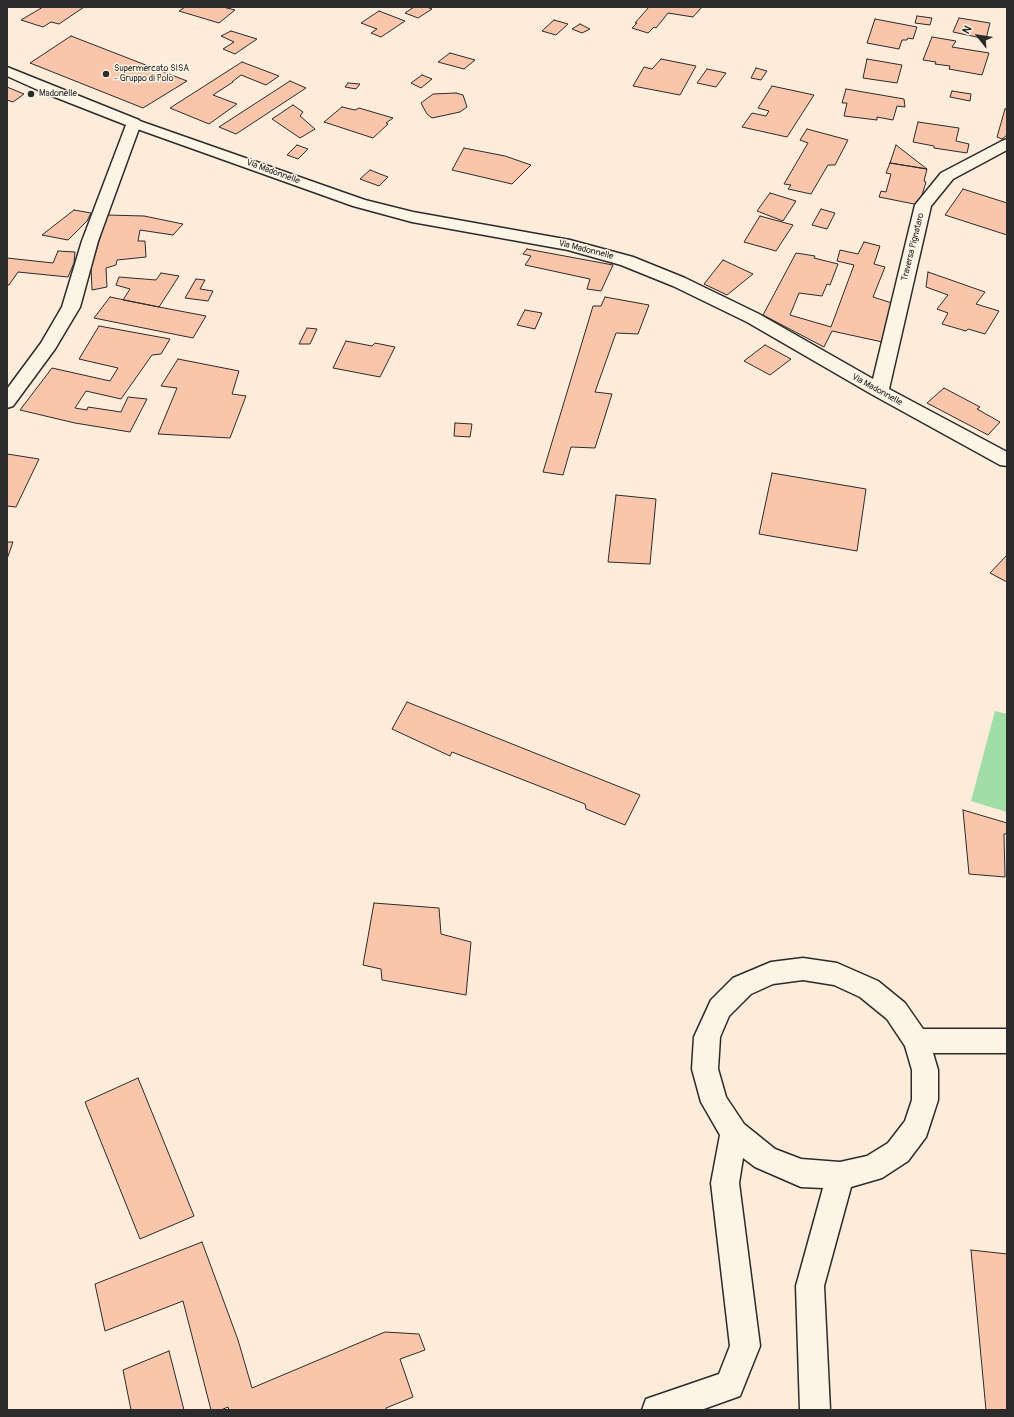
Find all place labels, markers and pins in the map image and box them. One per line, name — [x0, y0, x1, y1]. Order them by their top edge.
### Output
place label: Supermercato SISA - Gruppo di Polo — [114, 64, 189, 85]
marker: Supermercato SISA - Gruppo di Polo — [101, 69, 111, 79]
marker: Madonelle — [26, 89, 36, 99]
place label: Madonelle — [39, 89, 77, 99]

